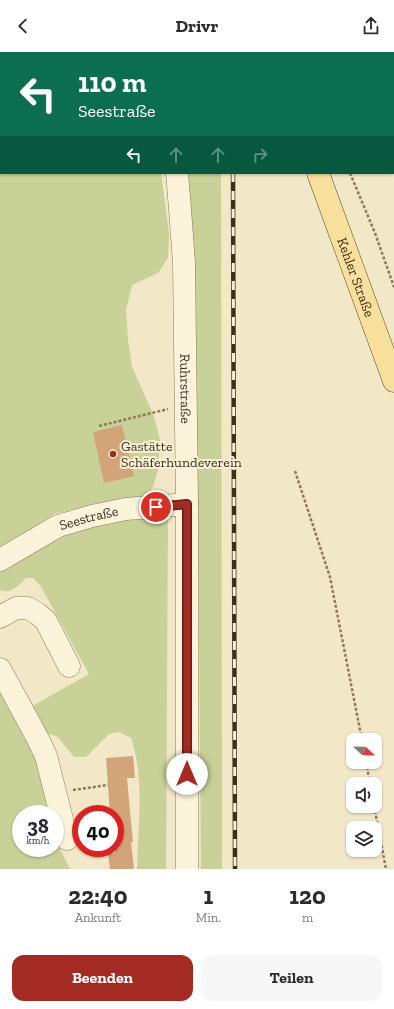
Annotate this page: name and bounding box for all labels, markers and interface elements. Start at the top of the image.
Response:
icon: back [12,15,34,37]
text: Drivr [175,15,219,37]
icon: share [360,15,382,37]
text: 110 m [78,66,147,99]
icon: left [12,68,64,120]
text: Seestraße [78,100,156,122]
icon: left [123,144,145,166]
icon: ahead [165,144,187,166]
icon: ahead [207,144,229,166]
icon: right [249,144,271,166]
street label: Kehler Straße [333,235,378,320]
street label: Ruhrstraße [176,354,194,424]
place label: Gastätte Schäferhundeverein [121,438,242,471]
marker: Gastätte Schäferhundeverein [108,449,118,459]
pin [139,490,173,524]
icon: arrive [145,496,167,518]
street label: Seestraße [57,503,120,534]
north arrow [346,733,382,769]
map controls [346,733,382,857]
position arrow [166,753,208,795]
button: sound [346,777,382,813]
speed limit sign: 40 [72,805,124,857]
text: 38 [27,814,49,838]
button: layers [346,821,382,857]
text: km/h [27,835,49,847]
text: 22:40 [68,881,127,910]
text: 1 [204,881,213,910]
text: 120 [289,881,326,910]
text: Ankunft [75,910,121,925]
text: Min. [196,910,221,925]
text: m [302,910,313,925]
button: Beenden [12,955,193,1001]
button: Teilen [201,955,382,1001]

